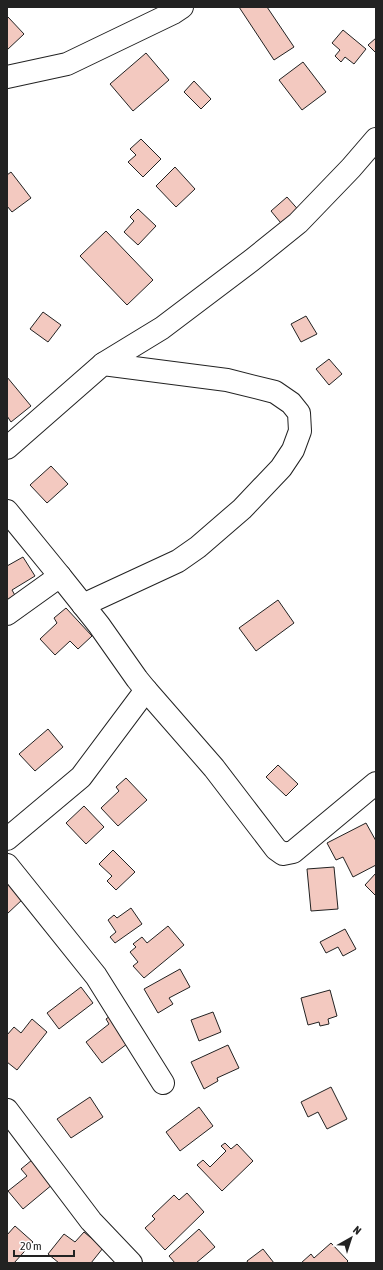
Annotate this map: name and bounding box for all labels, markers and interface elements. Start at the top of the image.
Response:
north arrow [331,1218,371,1258]
text: N [351,1224,364,1237]
scale bar [14,1232,74,1258]
text: 20 m [20,1239,42,1253]

